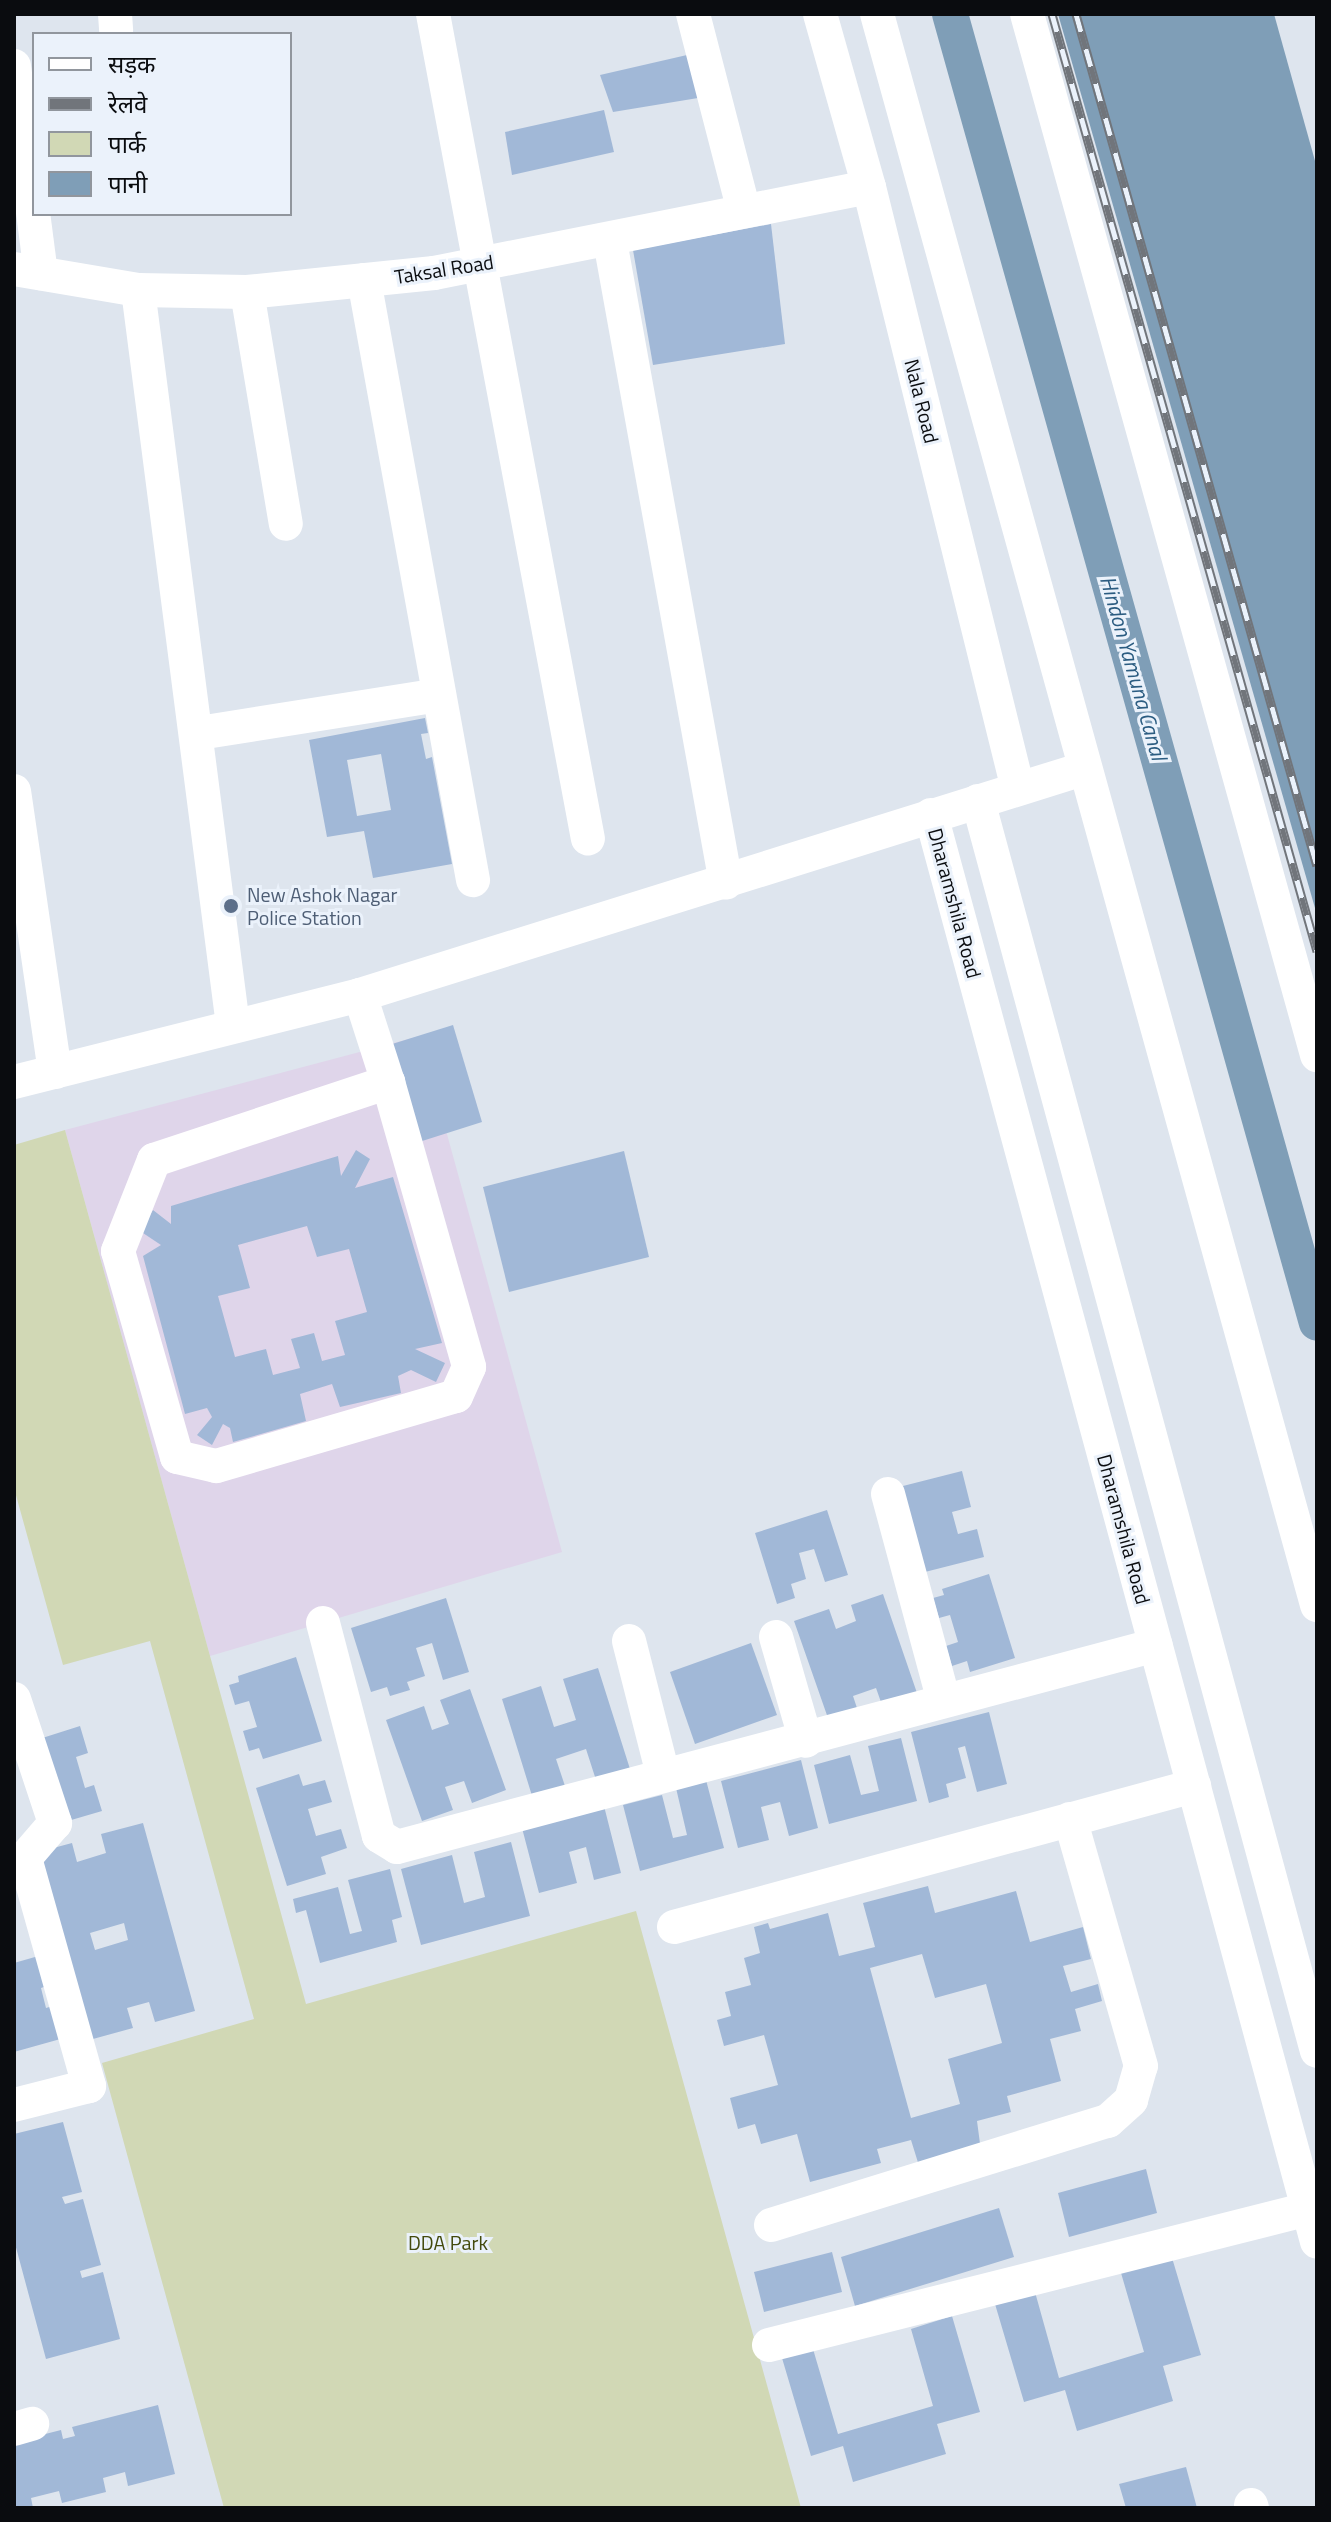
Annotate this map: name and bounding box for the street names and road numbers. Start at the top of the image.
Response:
street label: Taksal Road [393,249,495,289]
street label: Nala Road [900,356,944,446]
street label: Dharamshila Road [923,825,987,981]
street label: Dharamshila Road [1092,1451,1156,1607]

